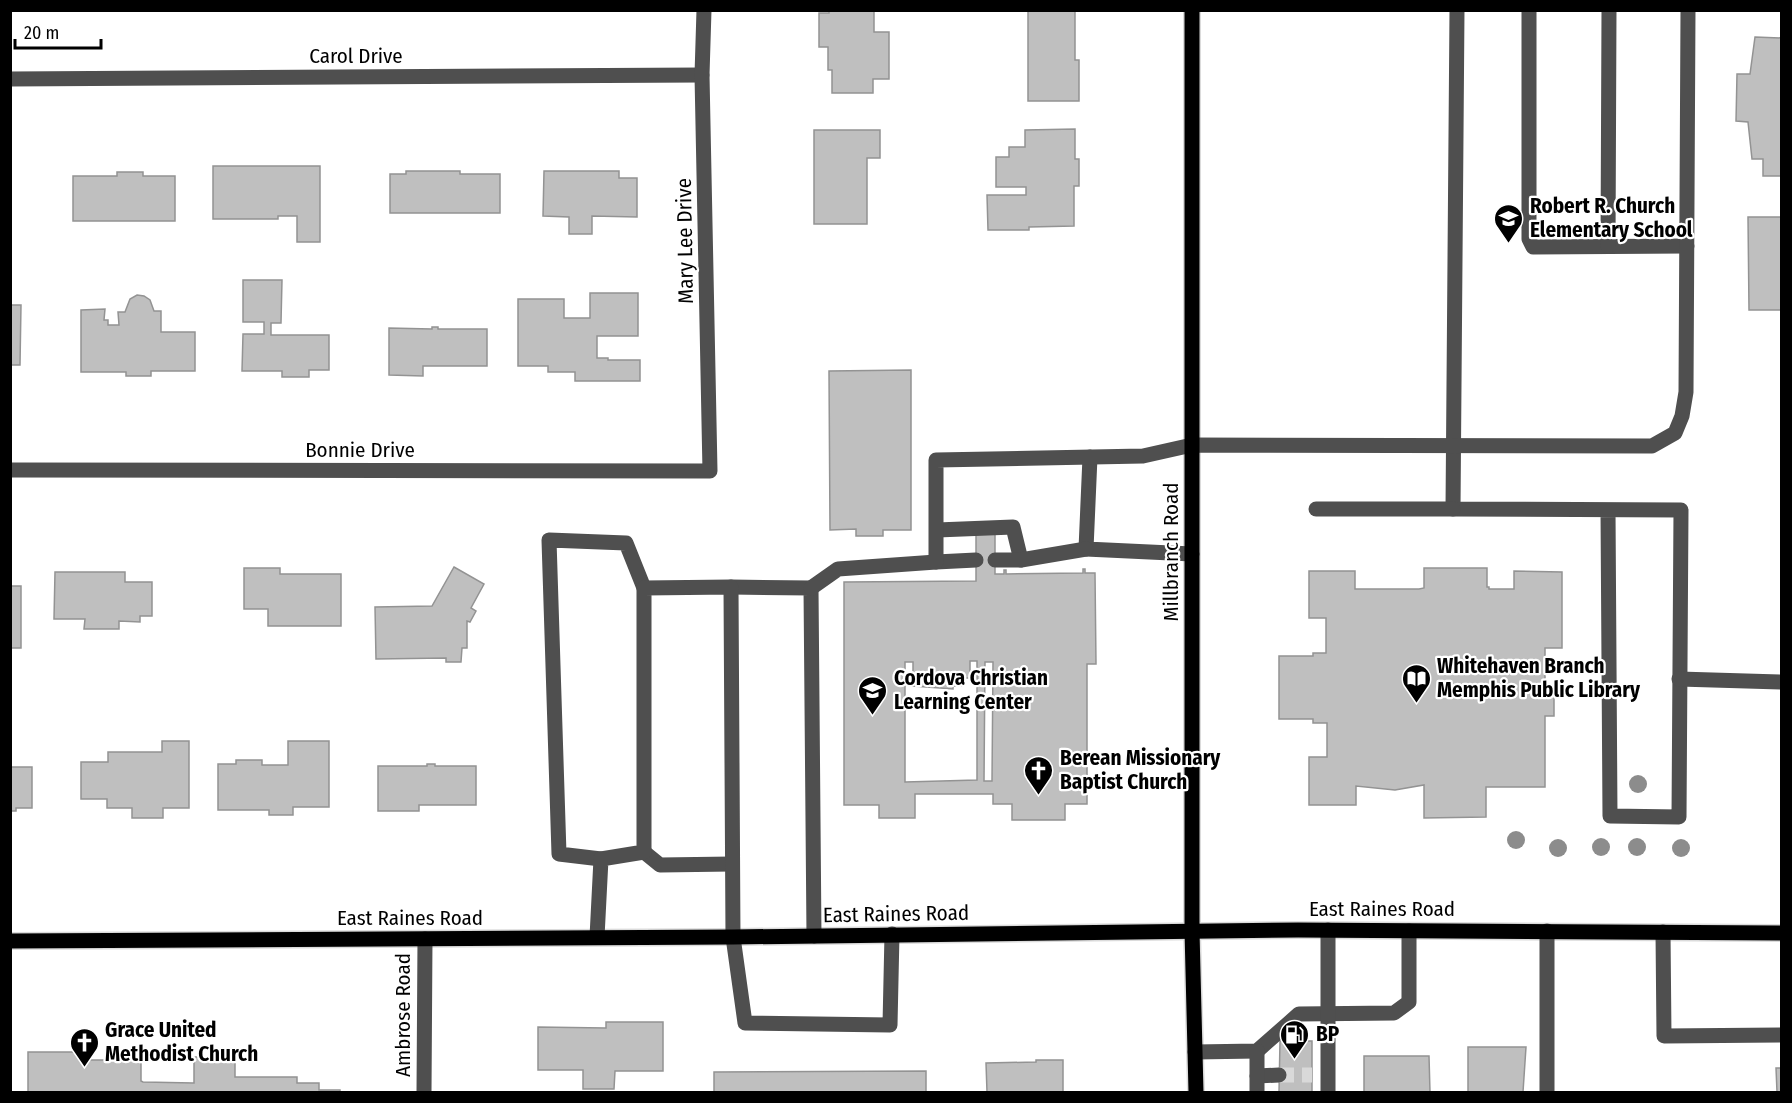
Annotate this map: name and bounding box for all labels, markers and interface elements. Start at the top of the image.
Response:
scale bar [15,12,100,50]
text: 20 m [24,22,59,44]
street label: Carol Drive [309,43,403,69]
street label: Mary Lee Drive [671,178,699,304]
place label: Robert R. Church Elementary School [1530,193,1693,243]
school or university icon: Robert R. Church Elementary School [1493,202,1525,244]
street label: Bonnie Drive [305,437,415,463]
street label: Millbranch Road [1158,482,1184,622]
place label: Whitehaven Branch Memphis Public Library [1437,653,1641,703]
library icon: Whitehaven Branch Memphis Public Library [1400,662,1432,704]
place label: Cordova Christian Learning Center [894,665,1048,715]
school or university icon: Cordova Christian Learning Center [857,674,889,716]
place label: Berean Missionary Baptist Church [1060,745,1221,795]
church icon: Berean Missionary Baptist Church [1023,754,1055,796]
street label: East Raines Road [1309,896,1455,922]
street label: East Raines Road [823,900,969,928]
street label: East Raines Road [337,905,483,931]
street label: Ambrose Road [390,953,416,1077]
place label: Grace United Methodist Church [105,1017,258,1067]
fuel station icon: BP [1279,1018,1311,1060]
place label: BP [1316,1021,1340,1047]
church icon: Grace United Methodist Church [68,1026,100,1068]

